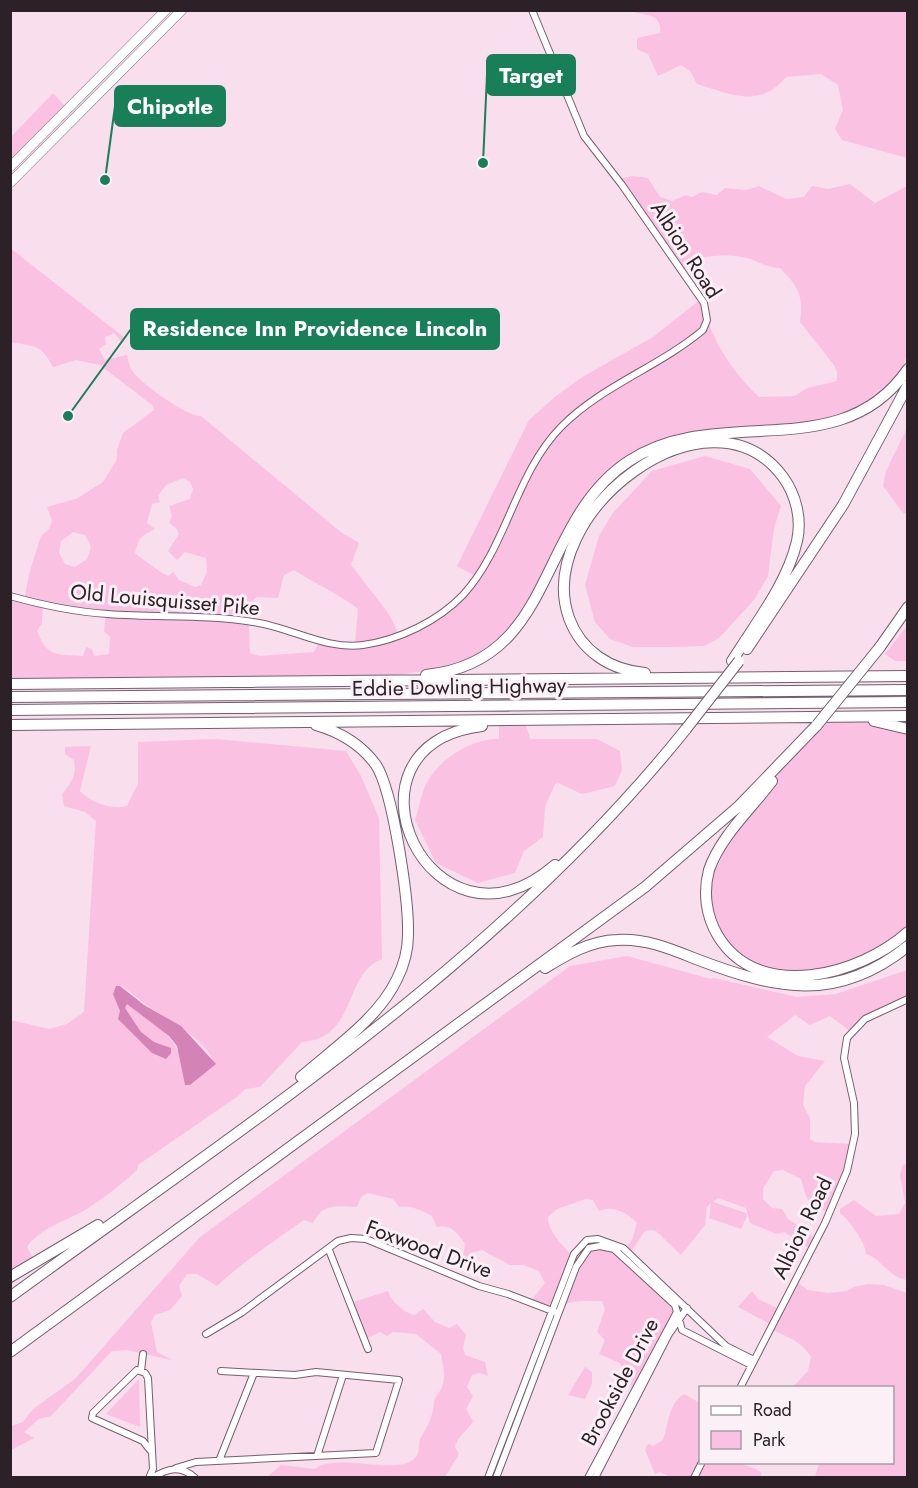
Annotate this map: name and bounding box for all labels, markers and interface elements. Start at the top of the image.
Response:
callout: Target [487,55,575,95]
text: Target [499,59,563,91]
callout: Chipotle [115,86,225,126]
text: Chipotle [127,90,213,122]
street label: Albion Road [643,196,729,304]
callout: Residence Inn Providence Lincoln [131,309,499,349]
text: Residence Inn Providence Lincoln [143,312,487,344]
street label: Old Louisquisset Pike [69,577,261,623]
street label: Eddie Dowling Highway [352,670,567,704]
street label: Albion Road [764,1172,840,1284]
street label: Foxwood Drive [362,1212,496,1286]
street label: Brookside Drive [574,1313,666,1451]
legend [699,1386,894,1464]
text: Road [753,1397,792,1423]
text: Park [753,1427,785,1453]

